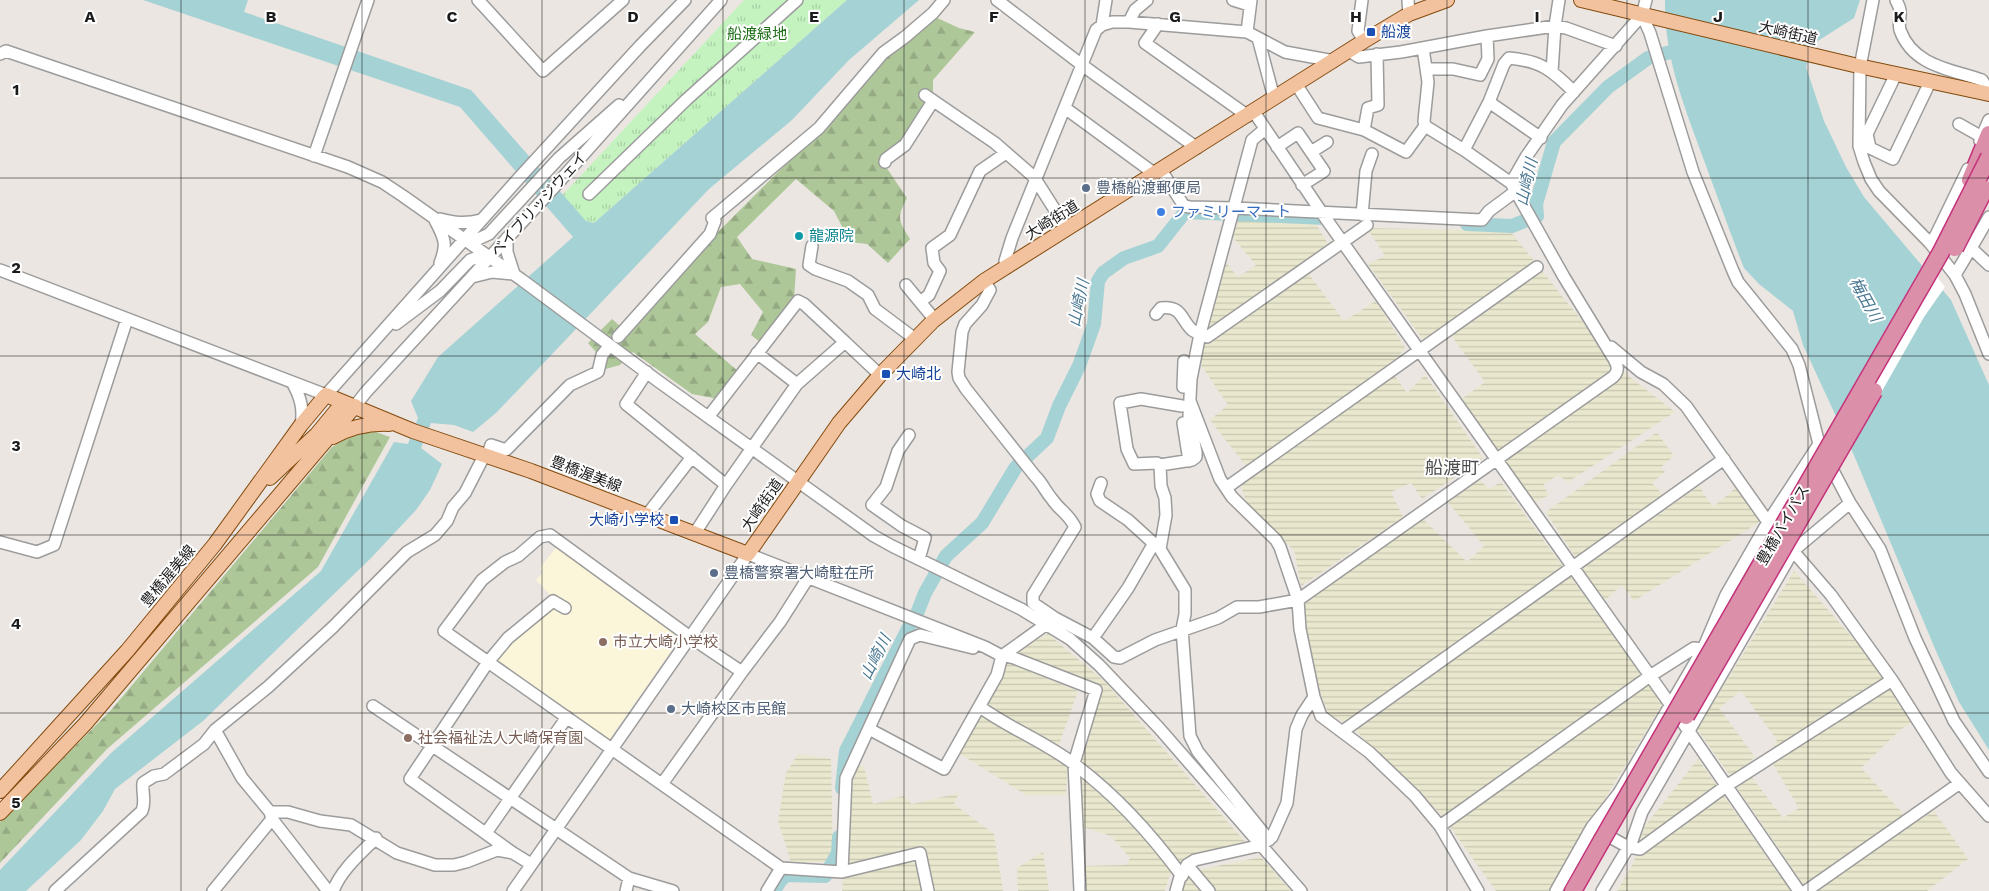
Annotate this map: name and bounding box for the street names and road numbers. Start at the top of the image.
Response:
street label: 大崎街道 [1757,17,1819,49]
street label: ベイブリッジウェイ [487,148,591,260]
street label: 大崎街道 [1022,196,1082,244]
street label: 豊橋渥美線 [548,452,624,496]
street label: 大崎街道 [737,475,787,535]
street label: 豊橋バイパス [1753,482,1813,568]
street label: 豊橋渥美線 [137,541,199,611]

